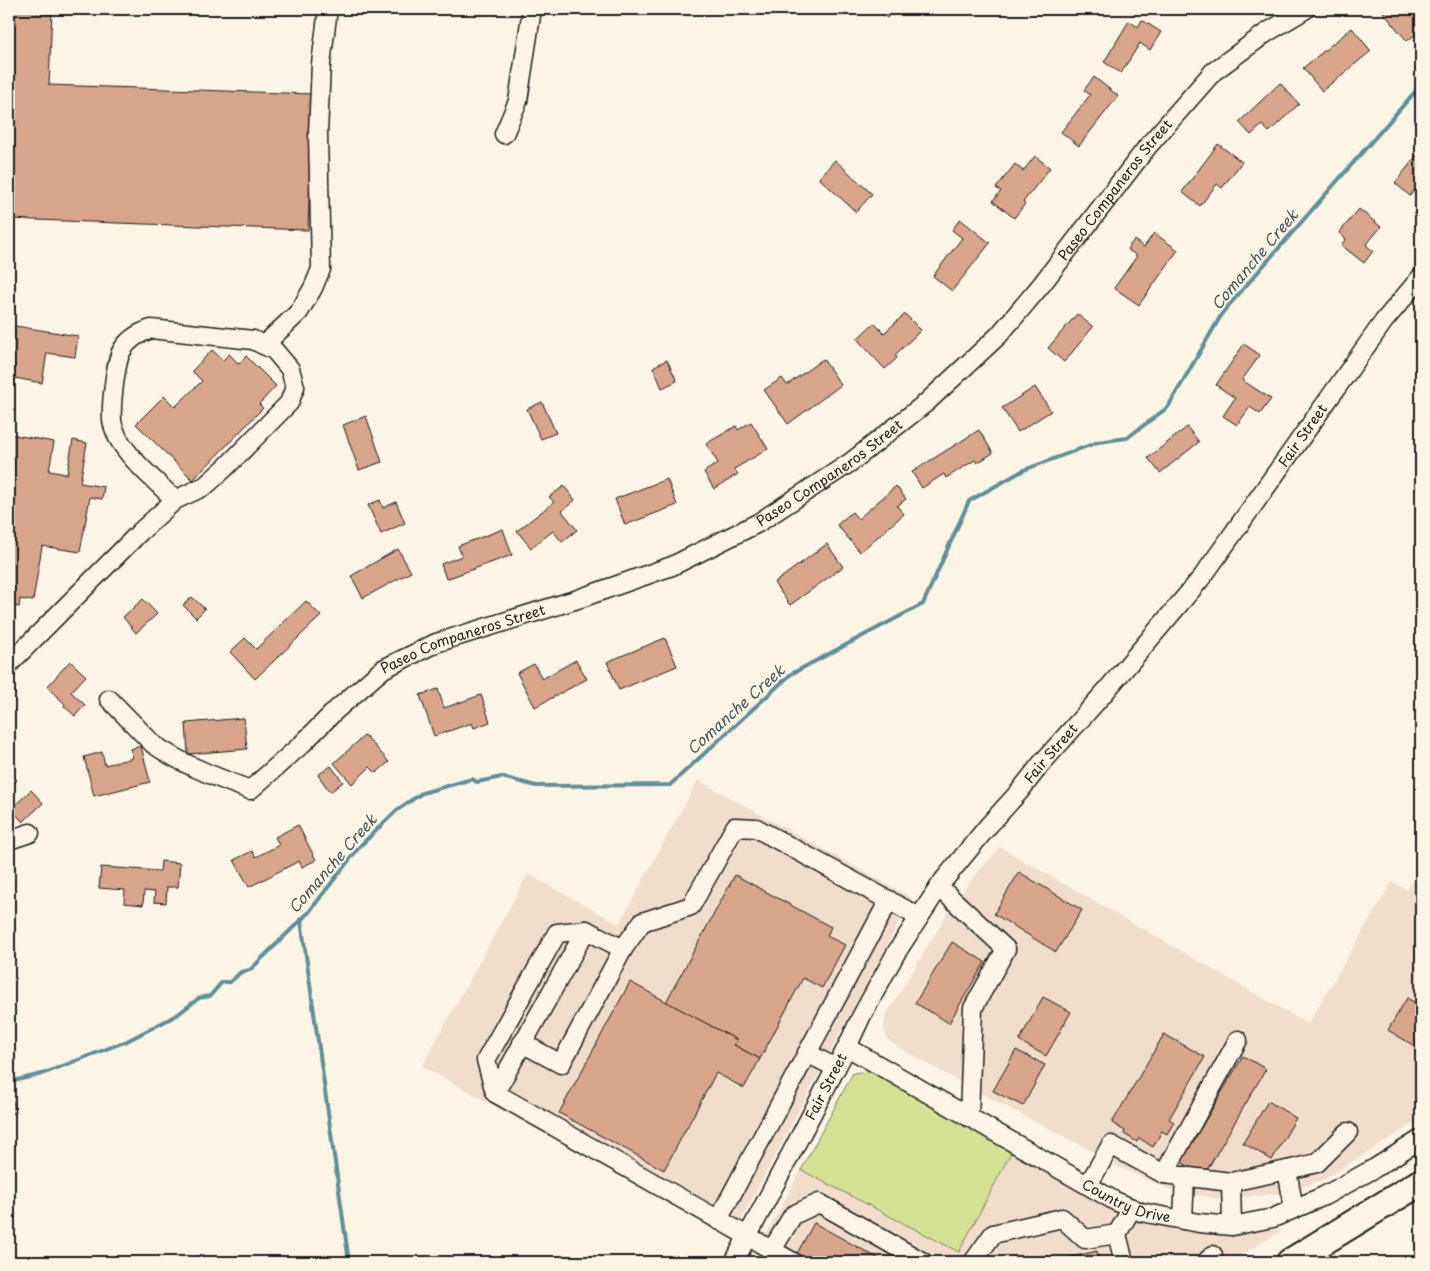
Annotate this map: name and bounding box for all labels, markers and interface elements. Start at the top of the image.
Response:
street label: Paseo Companeros Street [1053,114,1177,265]
water label: Comanche Creek [1205,203,1303,314]
street label: Fair Street [1273,399,1332,471]
street label: Paseo Companeros Street [752,414,907,532]
street label: Paseo Companeros Street [377,599,548,679]
water label: Comanche Creek [681,658,790,759]
street label: Fair Street [1019,718,1082,788]
water label: Comanche Creek [282,808,382,918]
street label: Fair Street [799,1049,852,1124]
street label: Country Drive [1078,1173,1173,1227]

